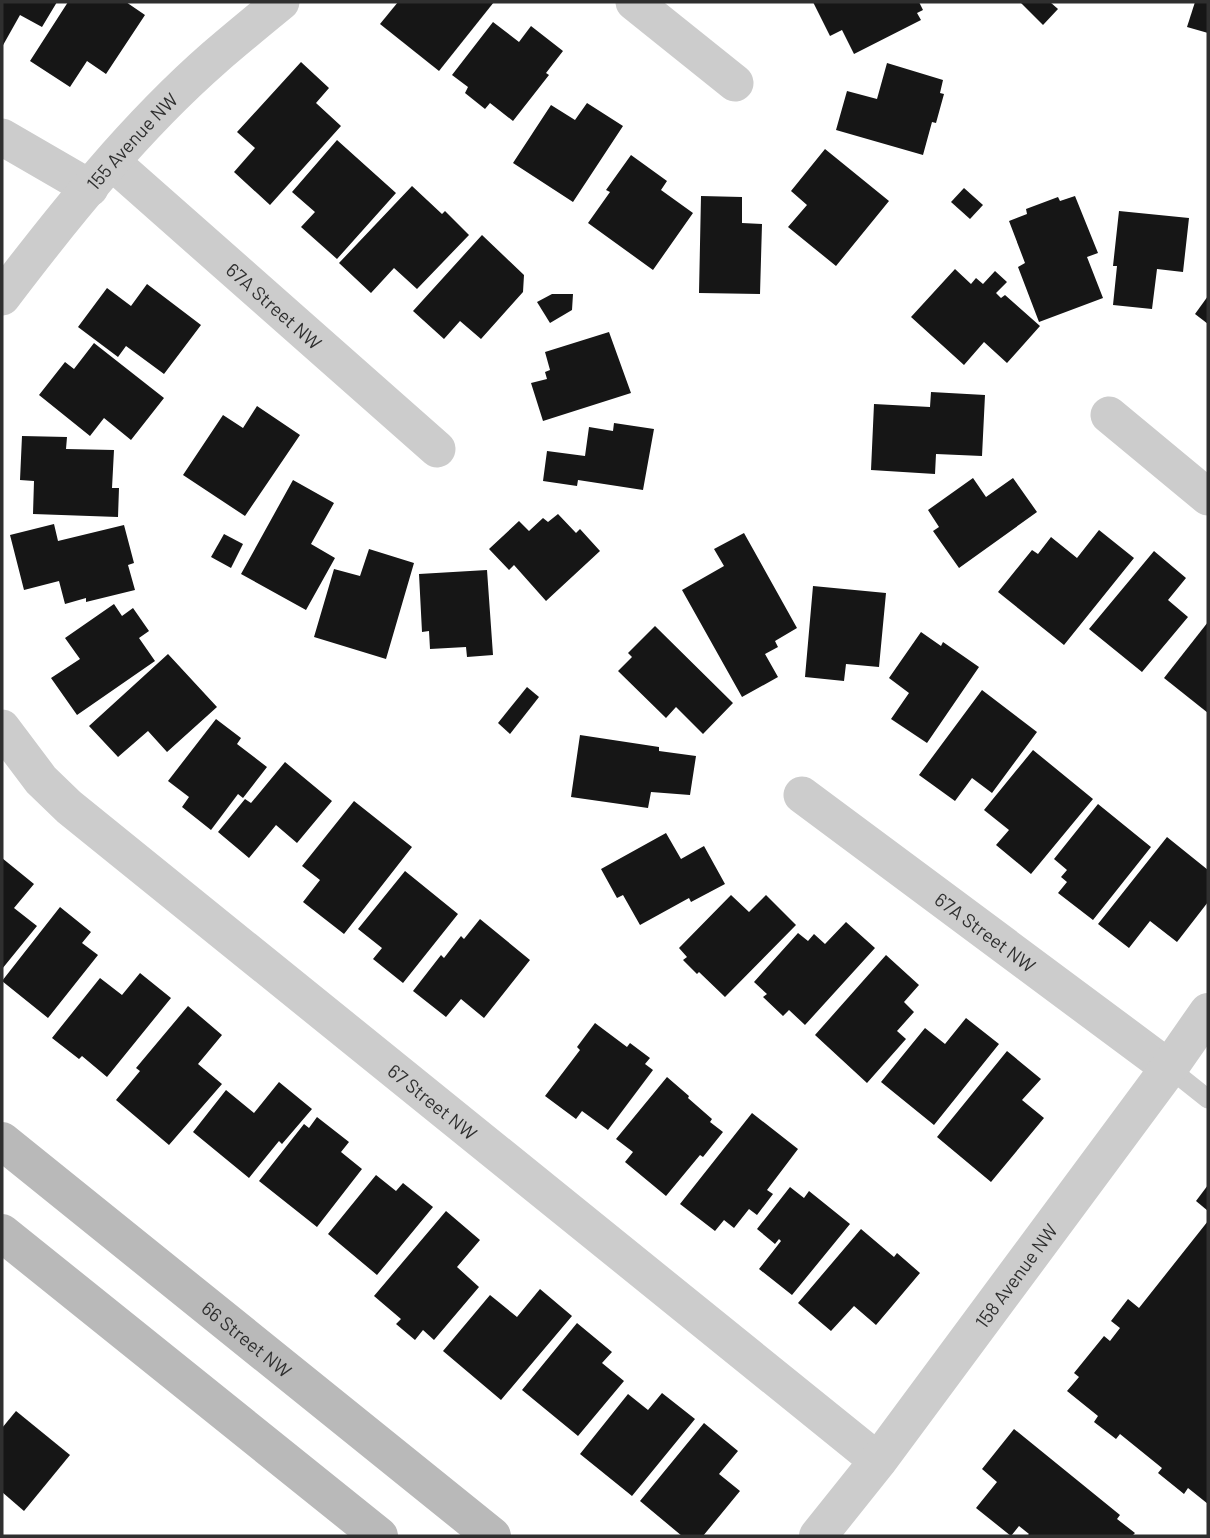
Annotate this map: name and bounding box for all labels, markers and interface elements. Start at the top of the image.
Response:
street label: 155 Avenue NW [81,87,182,194]
street label: 67A Street NW [222,257,327,354]
street label: 67A Street NW [931,887,1041,977]
street label: 67 Street NW [384,1058,482,1144]
street label: 158 Avenue NW [969,1218,1062,1332]
street label: 66 Street NW [198,1296,297,1382]

